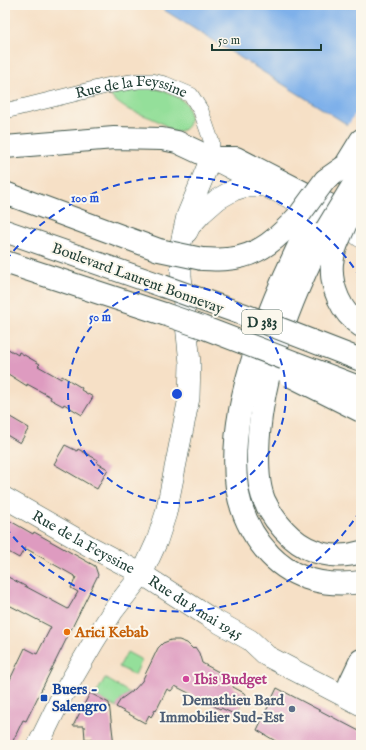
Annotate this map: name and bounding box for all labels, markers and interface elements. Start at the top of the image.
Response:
scale bar [212,26,321,52]
text: 50 m [218,33,240,48]
street label: Rue de la Feyssine [73,72,190,103]
text: 100 m [71,191,100,206]
street label: Boulevard Laurent Bonnevay [49,239,227,319]
text: 50 m [89,310,112,325]
road number: D 383 [242,310,282,334]
centre of rings [170,387,184,401]
street label: Rue de la Feyssine [28,506,138,578]
street label: Rue du 8 mai 1945 [145,572,247,644]
place label: Arici Kebab [74,623,149,642]
marker: Arici Kebab [62,627,72,637]
place label: Ibis Budget [194,670,268,689]
marker: Ibis Budget [181,674,191,684]
place label: Buers - Salengro [52,680,107,716]
place label: Demathieu Bard Immobilier Sud-Est [159,691,285,727]
marker: Buers - Salengro [39,693,49,703]
marker: Demathieu Bard Immobilier Sud-Est [287,704,297,714]

